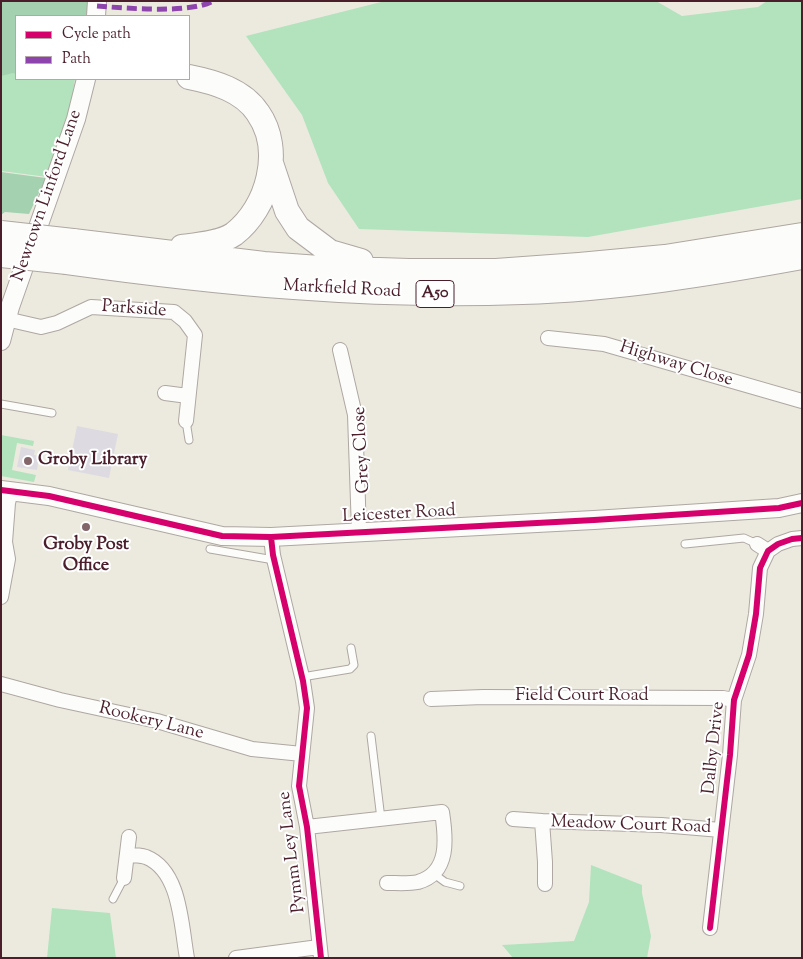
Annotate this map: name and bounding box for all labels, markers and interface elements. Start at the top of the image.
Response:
legend [15,15,190,80]
text: Cycle path [62,24,131,45]
text: Path [62,49,91,70]
street label: Newtown Linford Lane [8,107,88,285]
street label: Markfield Road [282,276,402,304]
road number: A50 [416,280,454,308]
street label: Parkside [101,297,167,323]
street label: Highway Close [617,338,735,392]
street label: Grey Close [350,406,376,494]
place label: Groby Library [38,450,147,472]
marker: Groby Library [22,455,34,467]
street label: Leicester Road [342,501,456,529]
marker: Groby Post Office [80,521,92,533]
place label: Groby Post Office [43,535,129,578]
street label: Field Court Road [515,686,649,708]
street label: Rookery Lane [96,699,206,745]
street label: Dalby Drive [699,701,731,795]
street label: Pymm Ley Lane [275,790,311,914]
street label: Meadow Court Road [550,812,712,840]

